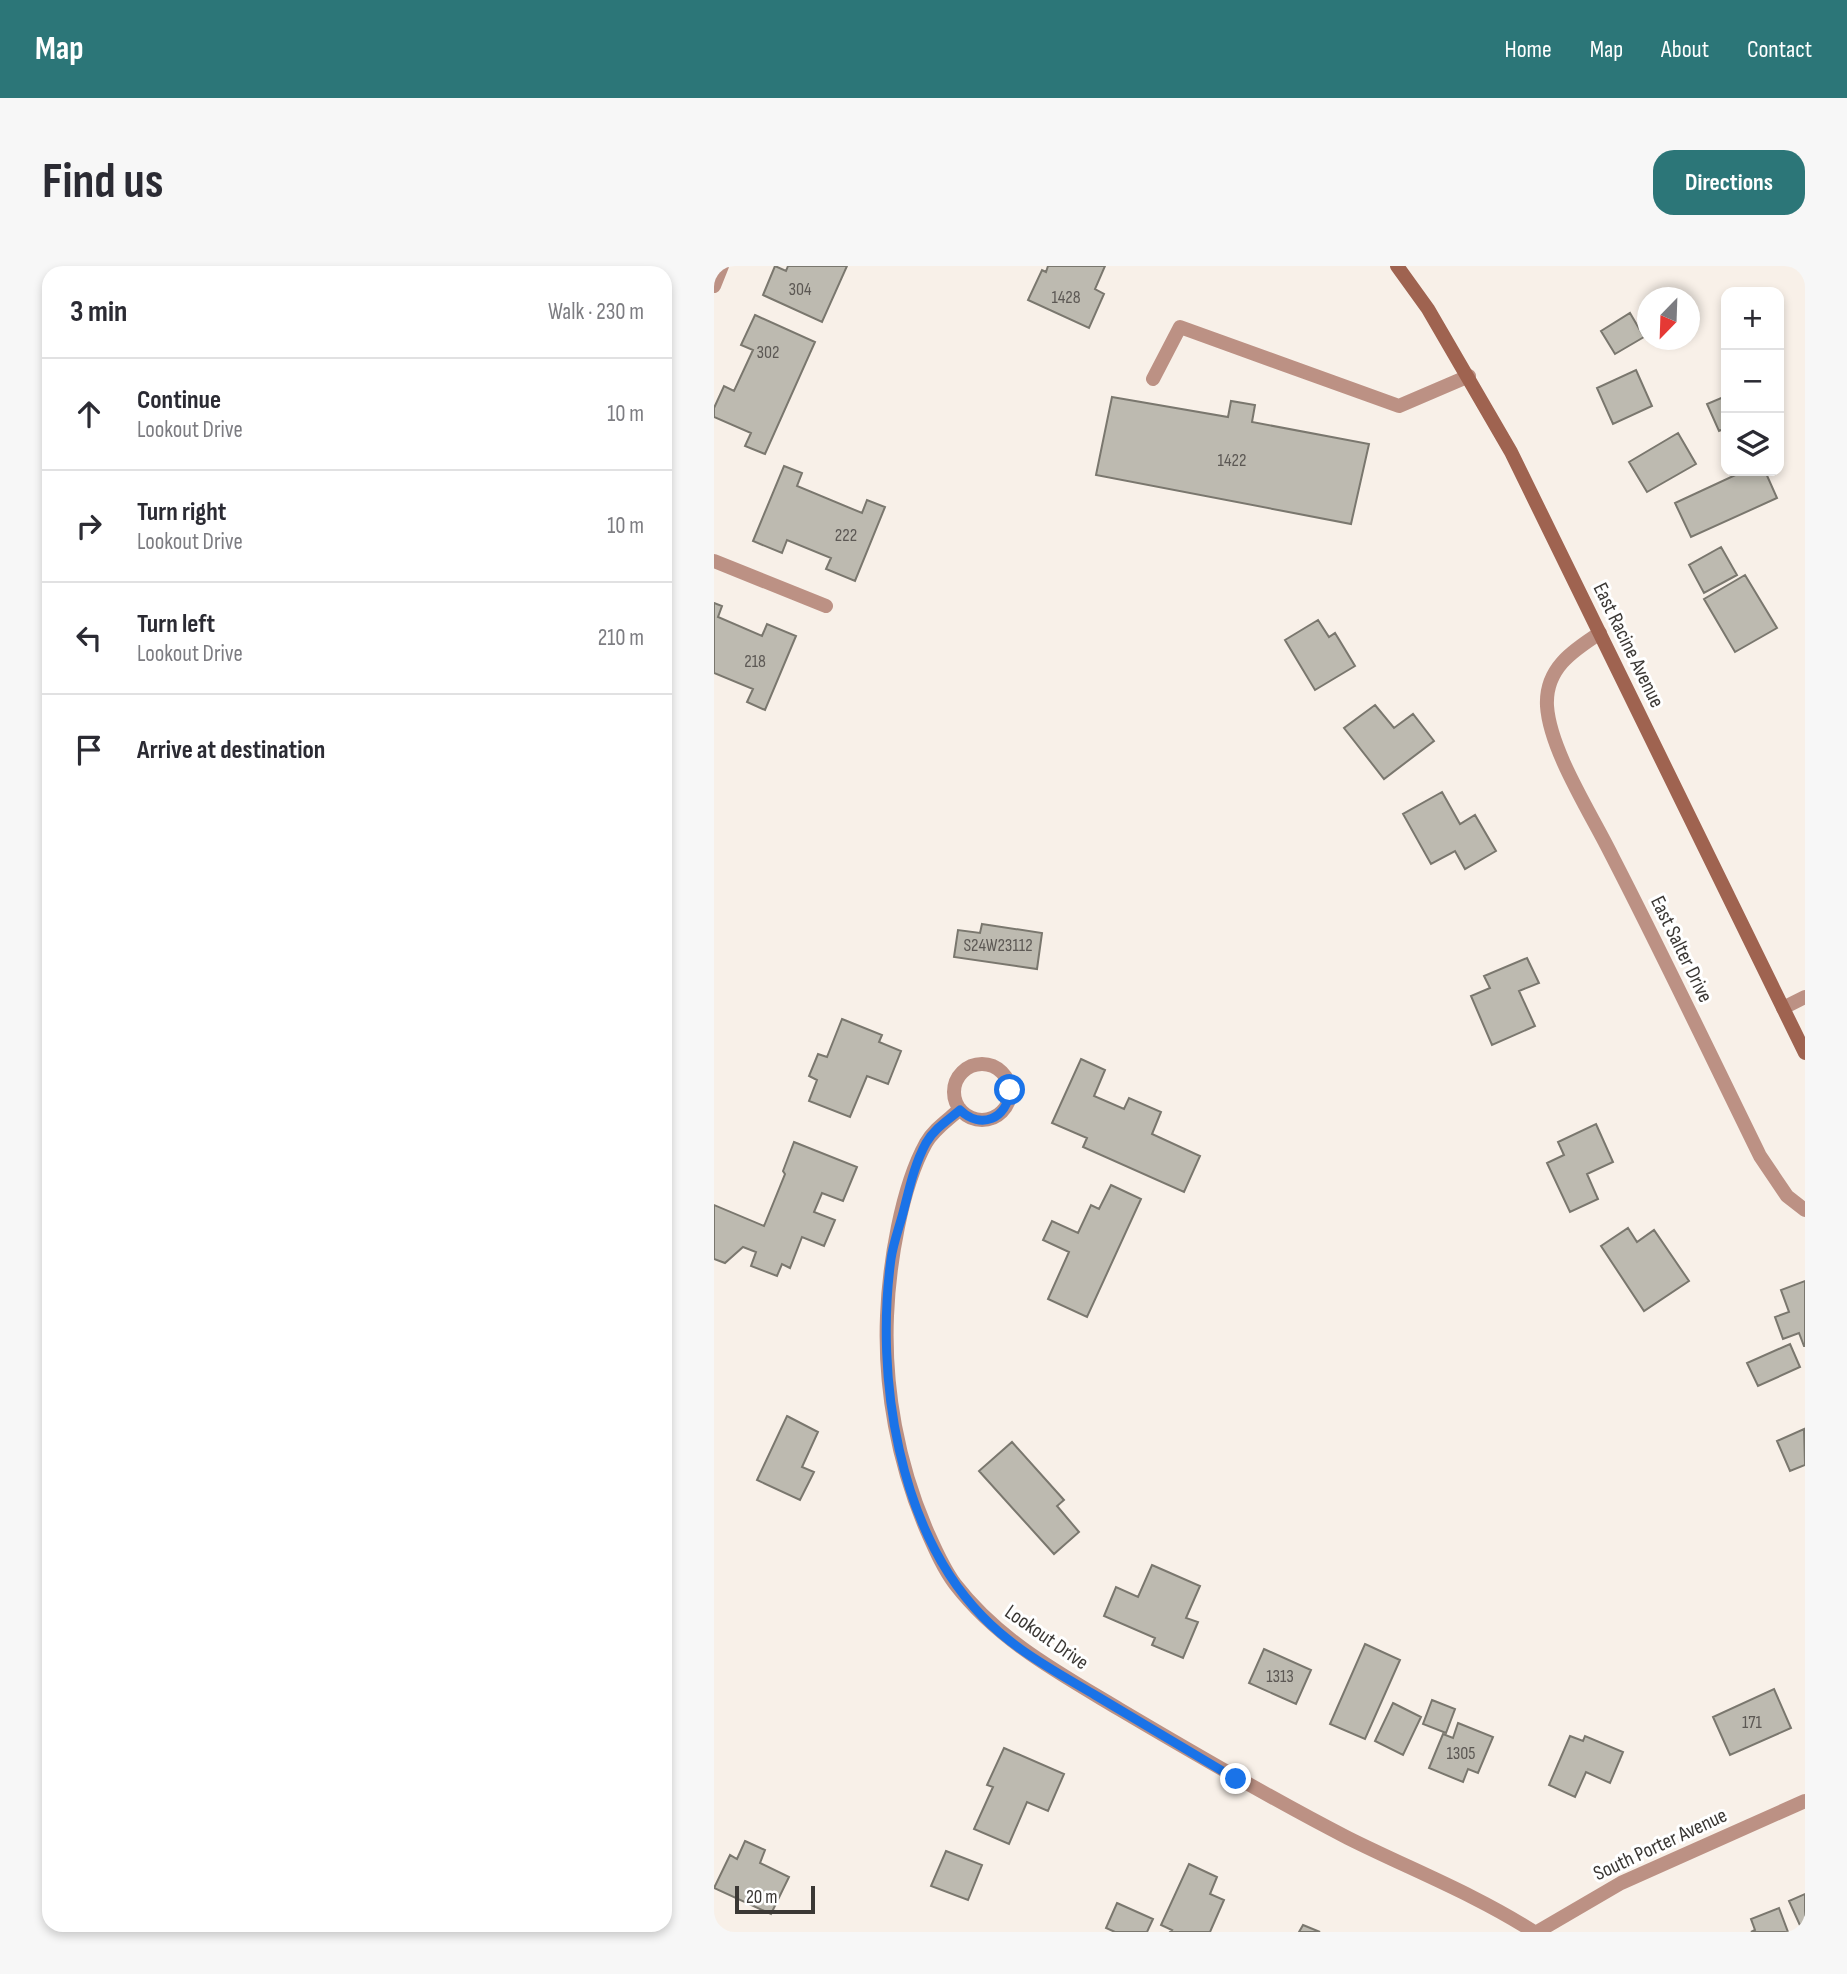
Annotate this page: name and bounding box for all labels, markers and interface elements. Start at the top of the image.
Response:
text: Map [35,29,84,69]
text: Home [1504,35,1552,64]
text: Map [1590,35,1623,64]
text: About [1661,35,1709,64]
text: Contact [1747,35,1812,64]
button: Directions [1653,150,1805,215]
text: Find us [42,153,164,212]
house number: 304 [788,279,812,300]
house number: 1428 [1051,287,1081,308]
north arrow [1637,287,1700,350]
map controls [1721,287,1784,476]
button: + [1721,287,1784,350]
text: 3 min [70,294,127,330]
text: Walk · 230 m [548,298,644,326]
house number: 302 [757,342,780,363]
button: − [1721,350,1784,413]
text: Continue [137,385,221,416]
icon: ahead [70,395,108,433]
text: 10 m [607,400,644,428]
button: layers [1721,413,1784,476]
text: Lookout Drive [137,416,243,444]
house number: 1422 [1218,450,1246,471]
text: Turn right [137,497,226,528]
icon: right [70,507,108,545]
text: 10 m [607,512,644,540]
house number: 222 [835,525,857,546]
text: Lookout Drive [137,528,243,556]
street label: East Racine Avenue [1588,579,1670,712]
text: Turn left [137,609,215,640]
icon: left [70,619,108,657]
text: 210 m [598,624,644,652]
text: Lookout Drive [137,640,243,668]
house number: 218 [744,651,766,672]
icon: arrive [70,731,108,769]
text: Arrive at destination [137,735,325,766]
street label: East Salter Drive [1645,892,1718,1007]
house number: S24W23112 [963,935,1033,956]
route start [994,1074,1025,1105]
street label: Lookout Drive [1000,1599,1093,1675]
house number: 1313 [1266,1666,1294,1687]
house number: 171 [1742,1712,1763,1733]
house number: 1305 [1446,1743,1476,1764]
route end [1220,1763,1251,1794]
street label: South Porter Avenue [1589,1803,1731,1886]
scale bar [735,1883,816,1915]
text: 20 m [746,1886,778,1909]

